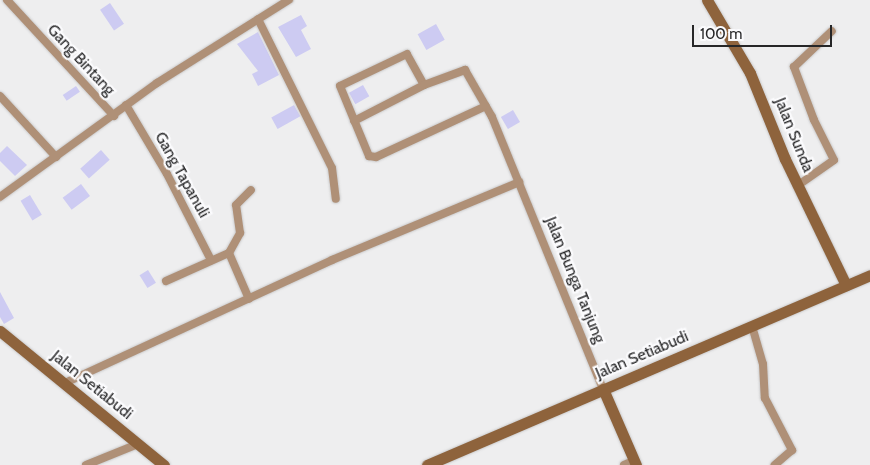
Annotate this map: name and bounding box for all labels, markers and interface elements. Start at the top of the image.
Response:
scale bar [695,15,835,47]
street label: Gang Bintang [43,20,119,100]
text: 100 m [700,25,742,43]
street label: Jalan Sunda [770,95,818,175]
street label: Gang Tapanuli [151,129,213,221]
street label: Jalan Bunga Tanjung [541,214,609,346]
street label: Jalan Setiabudi [593,327,691,383]
street label: Jalan Setiabudi [47,346,137,424]

